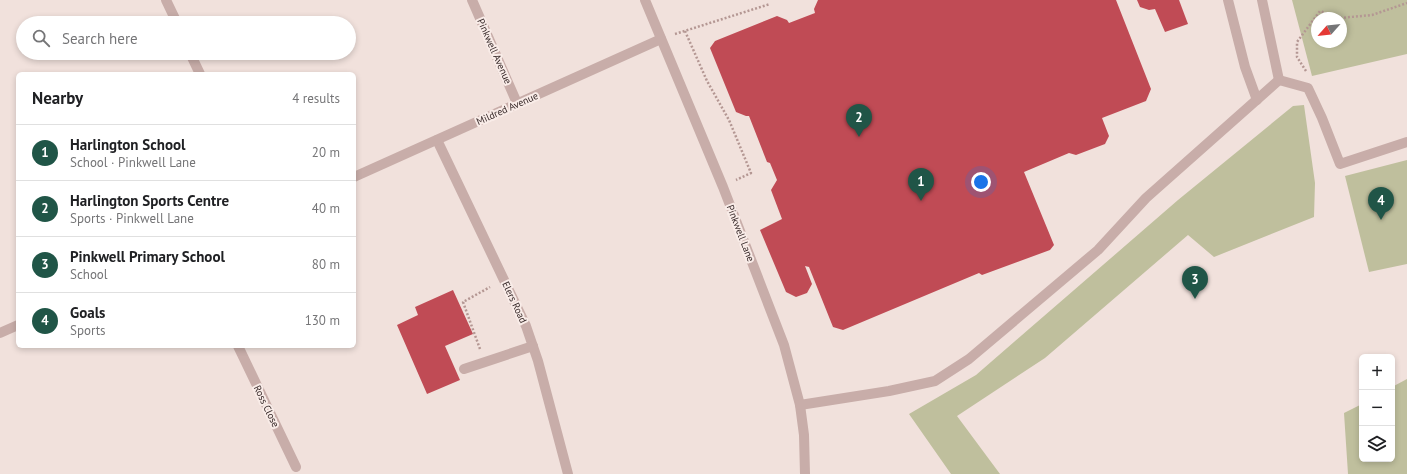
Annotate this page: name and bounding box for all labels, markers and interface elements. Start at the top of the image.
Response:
north arrow [1311,12,1347,48]
search box [16,16,356,60]
street label: Pinkwell Avenue [474,16,515,86]
icon: search [30,27,52,49]
text: Search here [62,29,138,48]
text: Nearby [32,87,83,109]
street label: Mildred Avenue [474,89,540,128]
text: 4 results [292,90,340,107]
pin: 2 [846,104,872,137]
text: Harlington School [70,135,185,154]
text: 1 [41,144,49,161]
text: 20 m [312,144,340,161]
text: School · Pinkwell Lane [70,154,196,171]
pin: 1 [908,168,934,201]
your location [971,172,991,192]
pin: 4 [1368,187,1394,220]
text: Harlington Sports Centre [70,191,229,210]
text: 2 [41,200,49,217]
text: 40 m [312,200,340,217]
street label: Pinkwell Lane [724,203,757,263]
text: Sports · Pinkwell Lane [70,210,194,227]
text: Pinkwell Primary School [70,247,225,266]
text: 3 [41,256,49,273]
text: 80 m [312,256,340,273]
text: School [70,266,108,283]
pin: 3 [1182,266,1208,299]
street label: Elers Road [499,279,530,325]
text: Goals [70,303,105,322]
text: 4 [41,312,49,329]
text: 130 m [305,312,340,329]
text: Sports [70,322,106,339]
map controls [1359,354,1395,462]
button: + [1359,354,1395,390]
street label: Ross Close [251,383,282,429]
button: − [1359,390,1395,426]
button: layers [1359,426,1395,462]

